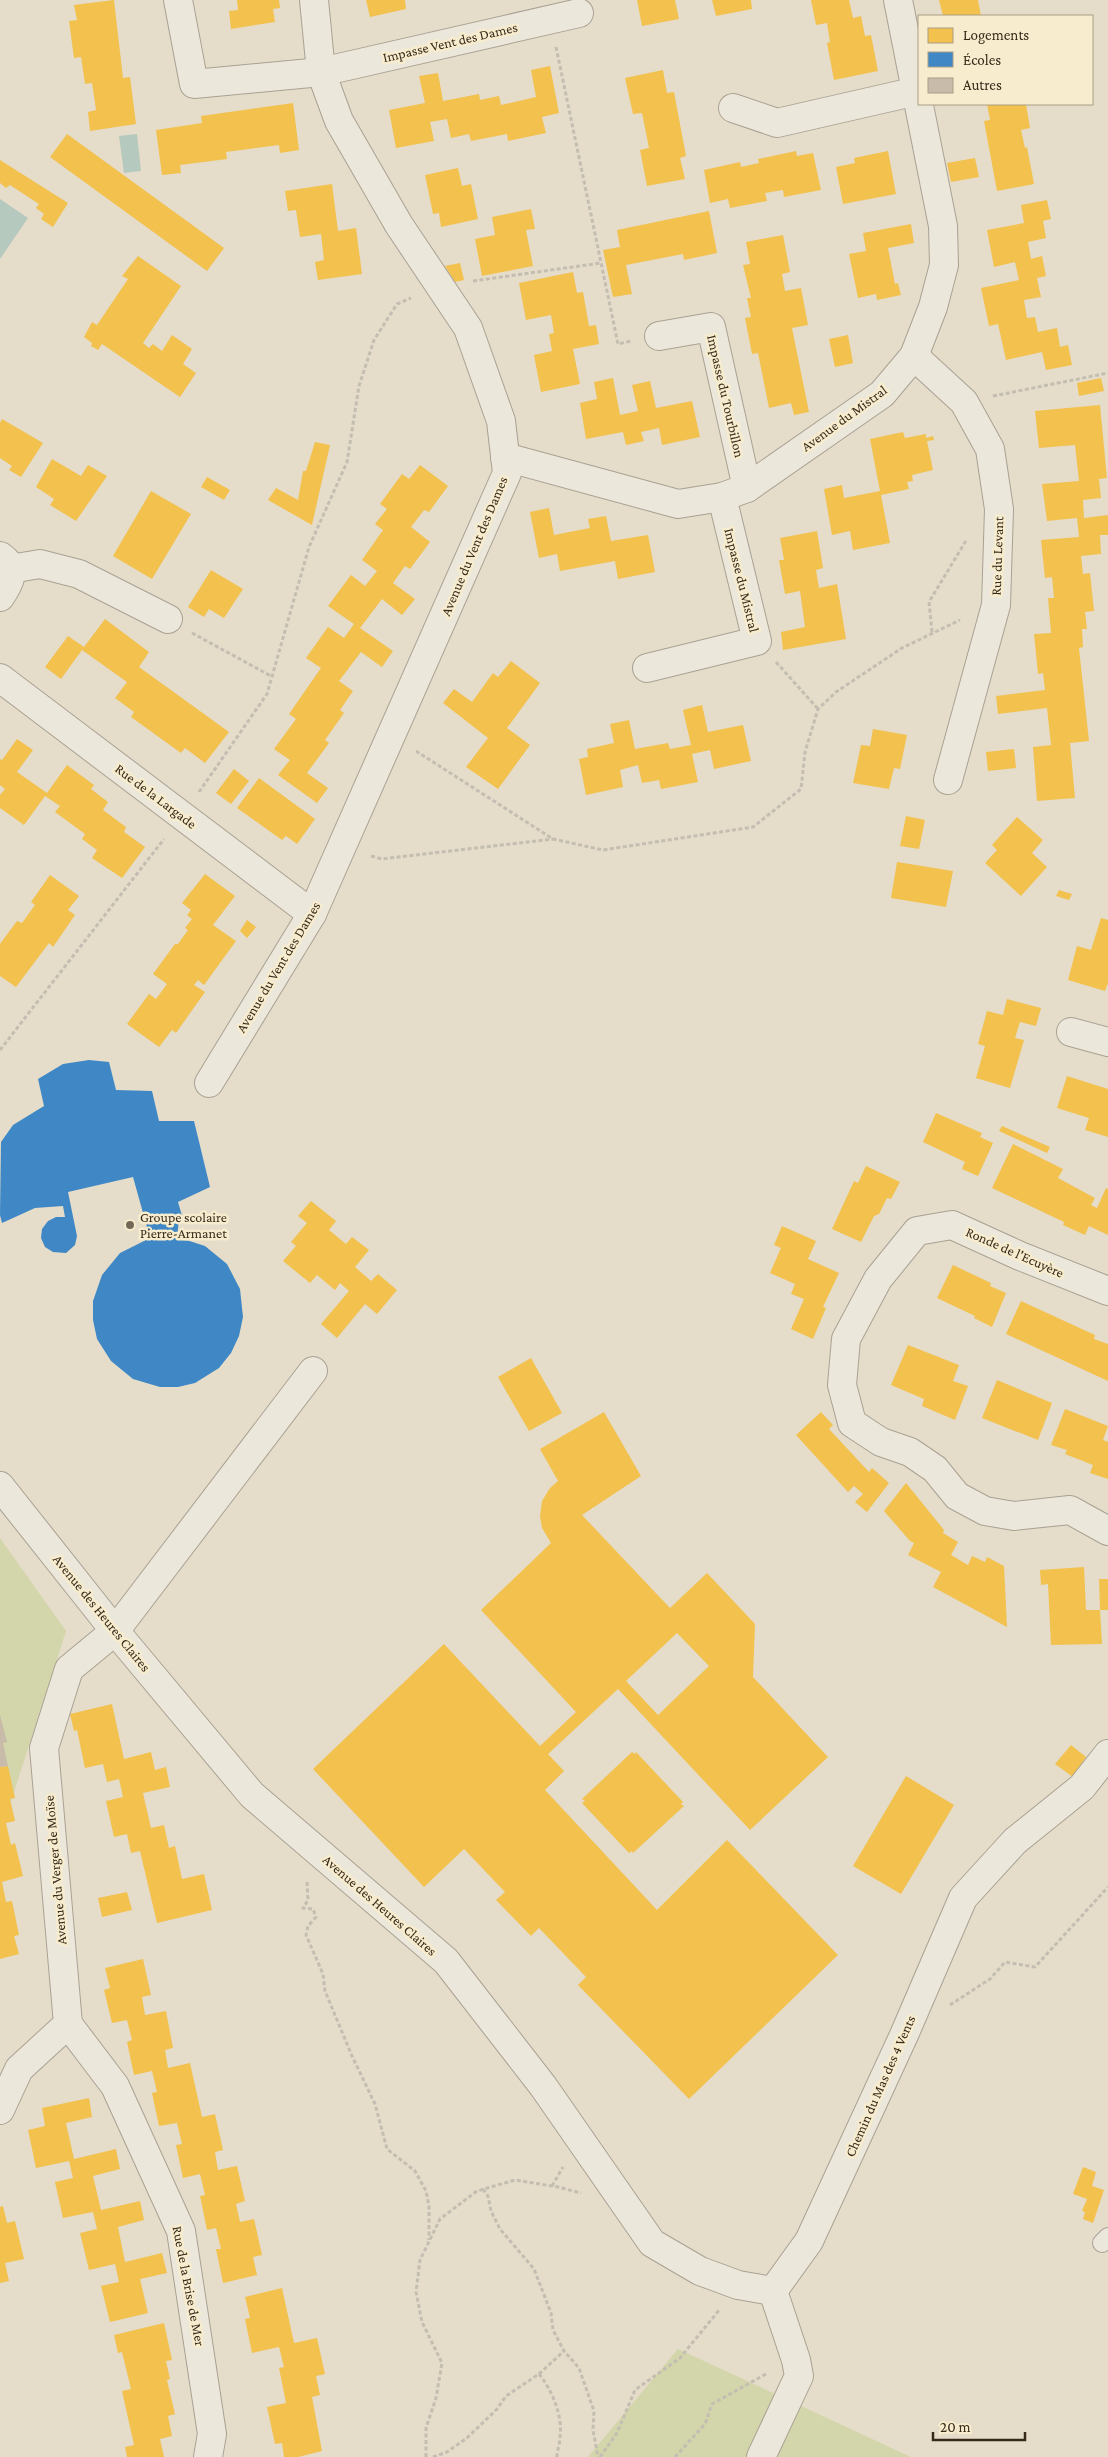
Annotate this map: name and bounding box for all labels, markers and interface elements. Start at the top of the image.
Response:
legend [918,15,1093,105]
street label: Impasse Vent des Dames [381,19,519,65]
text: Logements [963,27,1029,44]
text: Écoles [963,52,1001,68]
text: Autres [963,77,1002,93]
street label: Impasse du Tourbillon [704,333,748,459]
street label: Avenue du Mistral [798,381,890,454]
street label: Avenue du Vent des Dames [437,474,511,618]
street label: Rue du Levant [988,516,1006,596]
street label: Impasse du Mistral [721,526,763,634]
street label: Rue de la Largade [112,760,200,832]
street label: Avenue du Vent des Dames [233,899,323,1035]
place label: Groupe scolaire Pierre-Armanet [140,1209,227,1241]
marker: Groupe scolaire Pierre-Armanet [124,1219,136,1231]
street label: Ronde de l'Ecuyère [964,1223,1066,1281]
street label: Avenue des Heures Claires [50,1551,154,1675]
street label: Avenue du Verger de Moïse [40,1795,70,1945]
street label: Avenue des Heures Claires [320,1851,440,1959]
street label: Chemin du Mas des 4 Vents [842,2013,918,2159]
street label: Rue de la Brise de Mer [169,2225,209,2348]
scale bar [933,2410,1026,2442]
text: 20 m [940,2419,971,2435]

